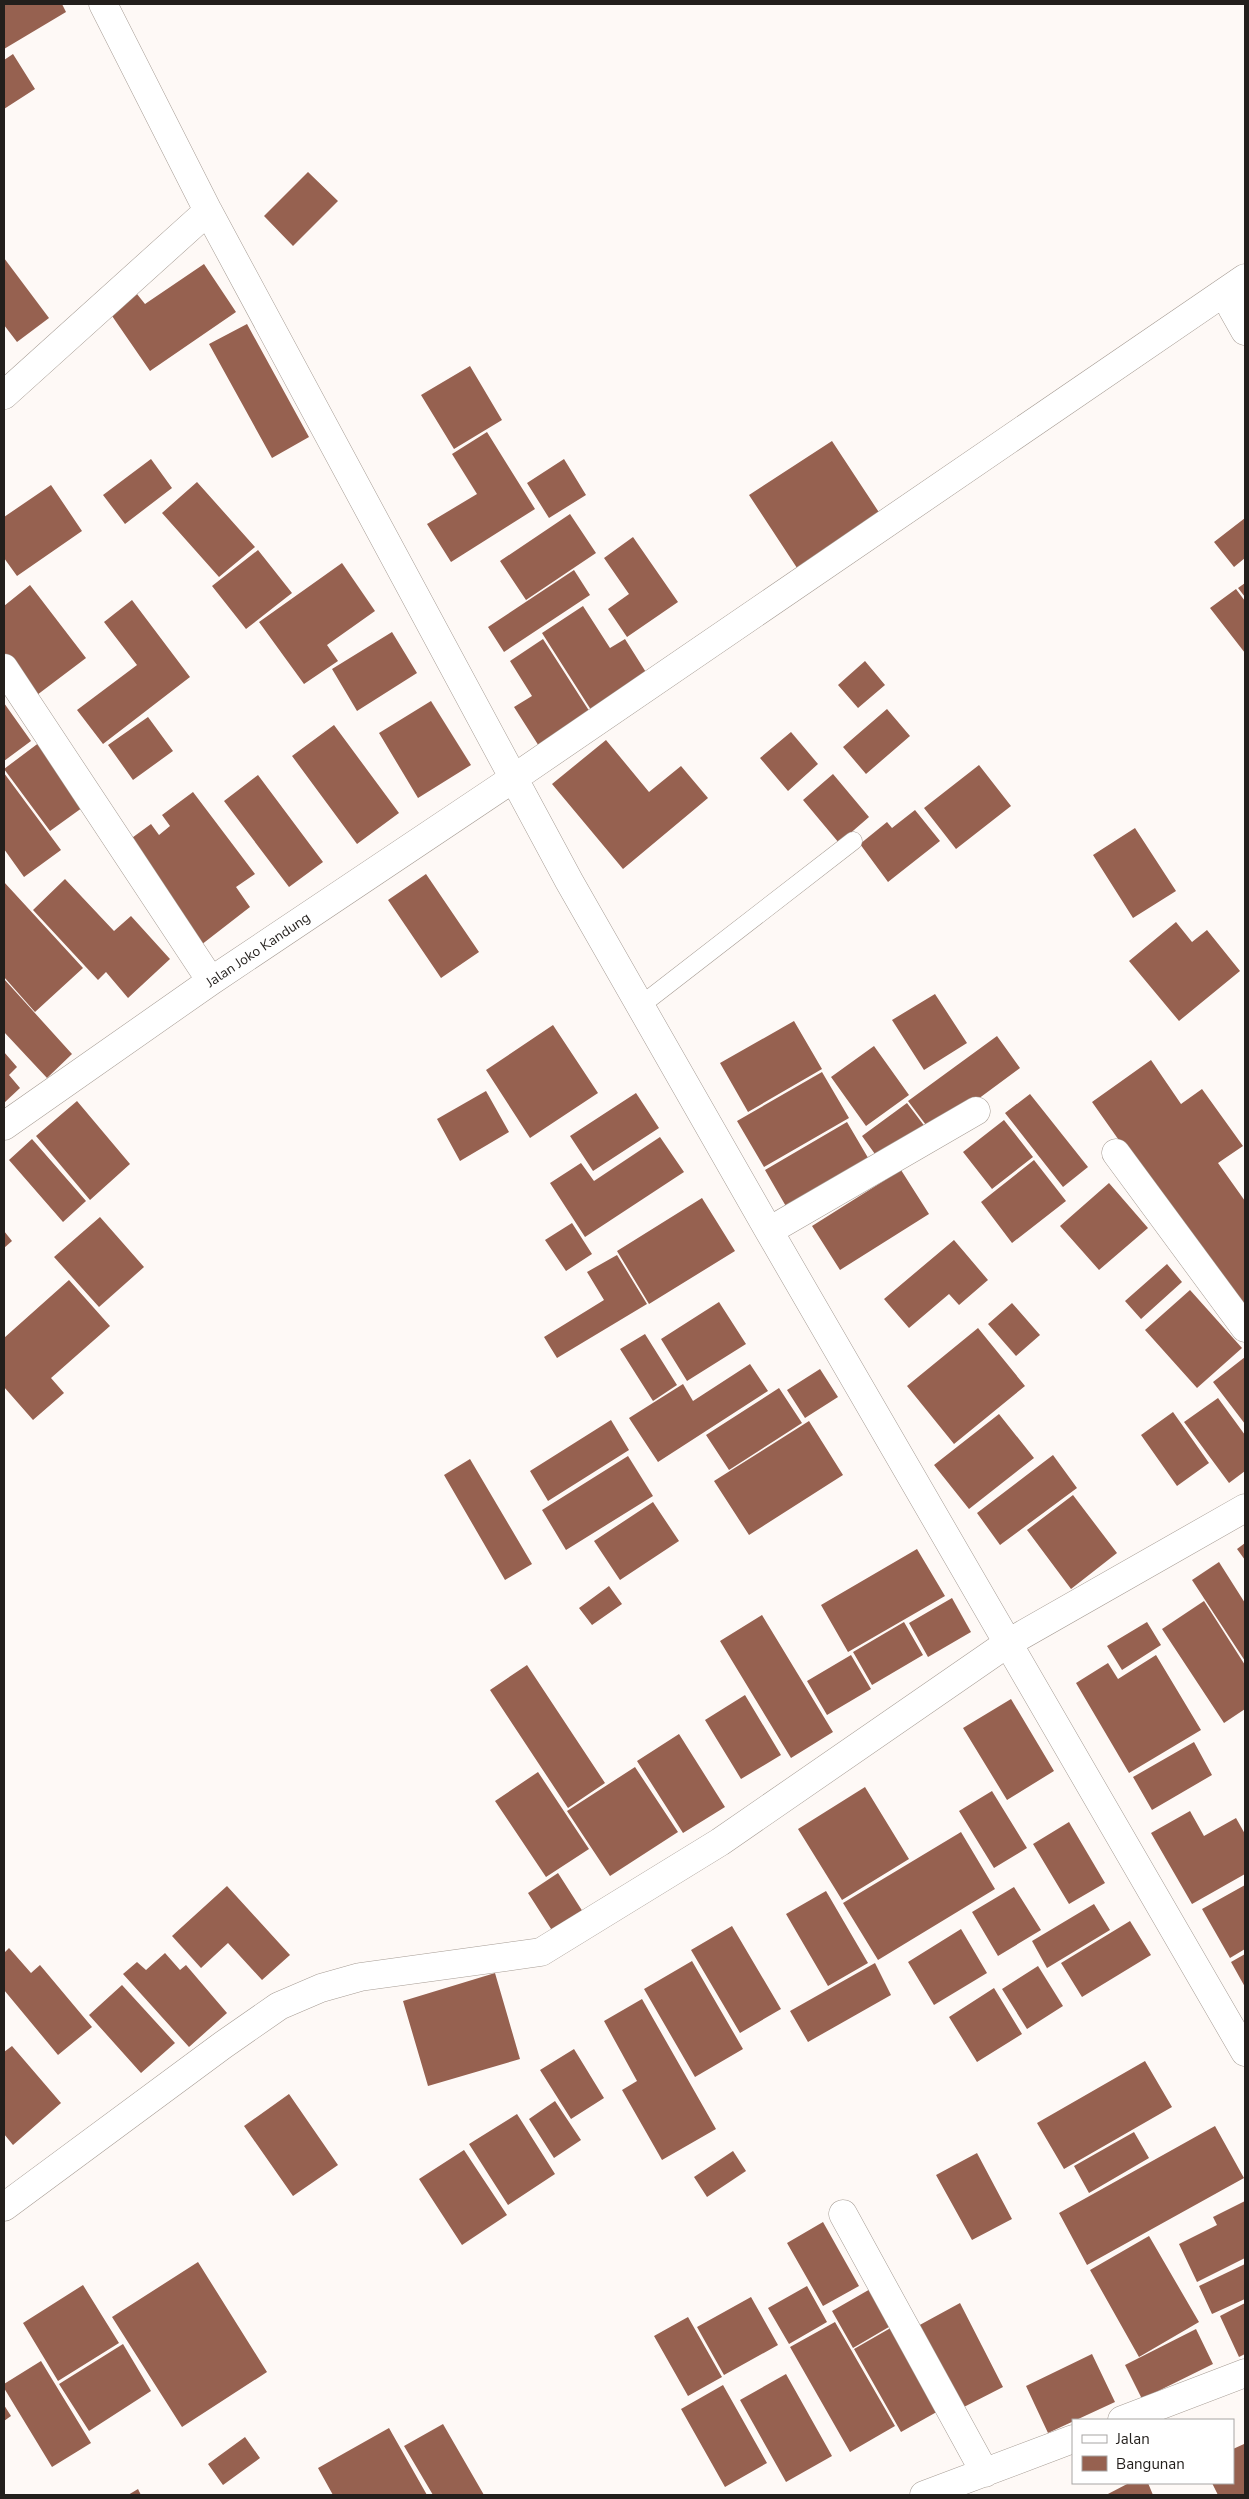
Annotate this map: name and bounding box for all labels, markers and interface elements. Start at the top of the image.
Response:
street label: Jalan Joko Kandung [201,908,314,993]
legend [1072,2419,1234,2484]
text: Jalan [1115,2429,1150,2449]
text: Bangunan [1116,2454,1185,2474]

